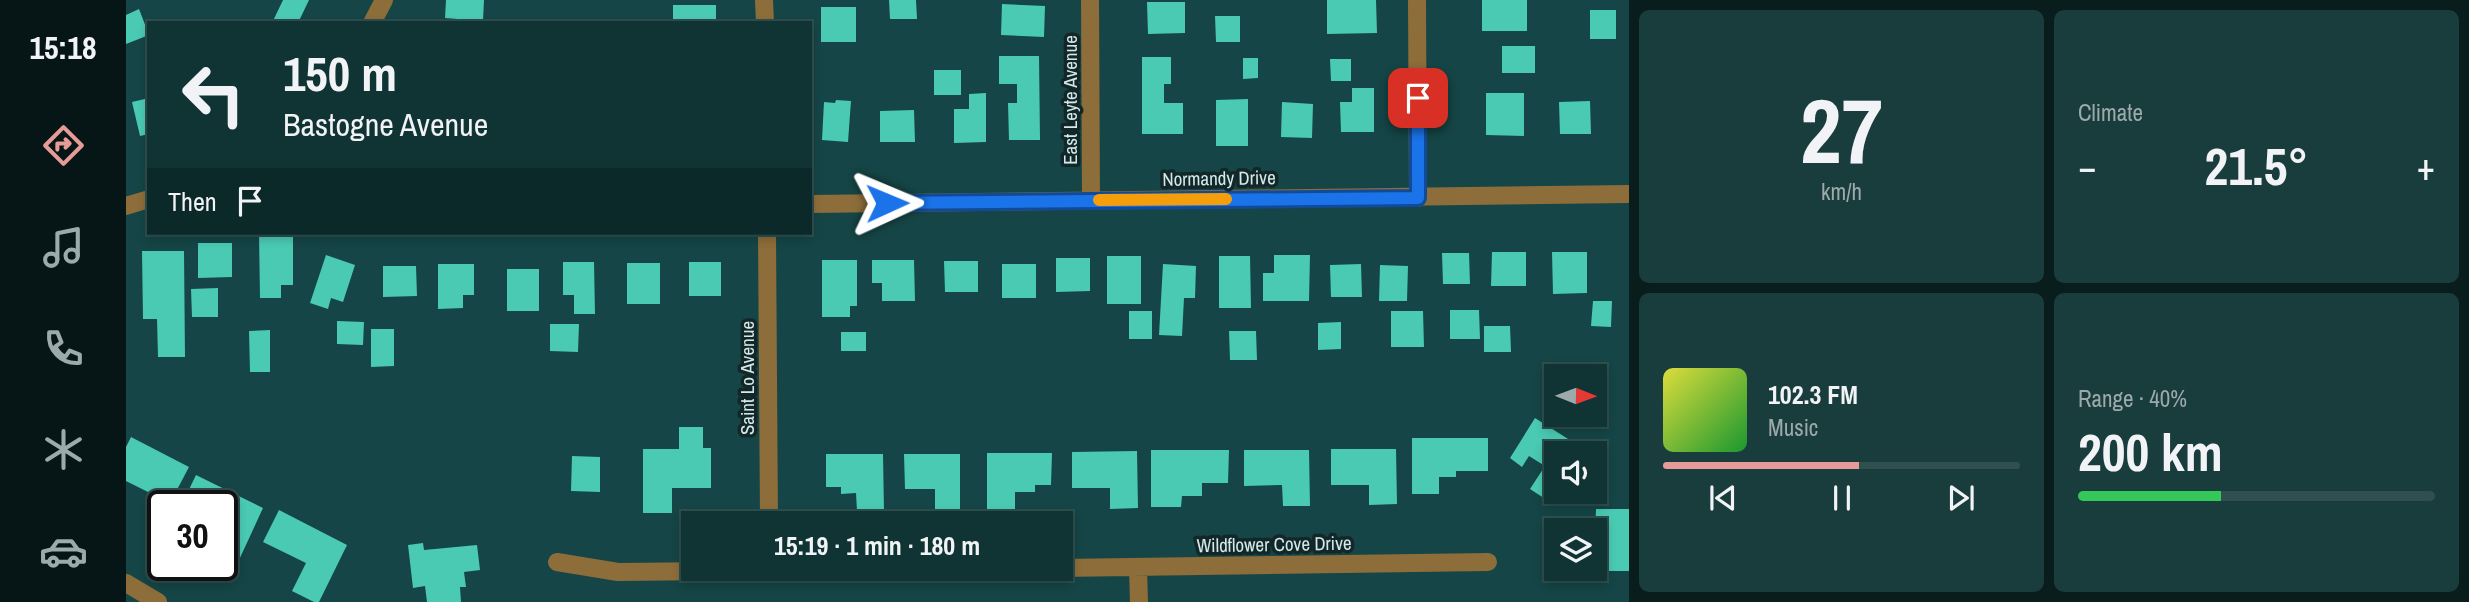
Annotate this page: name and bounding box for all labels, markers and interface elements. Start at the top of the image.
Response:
text: 15:18 [29,26,97,69]
street label: East Leyte Avenue [1057,35,1083,165]
text: 150 m [283,40,397,106]
icon: left [168,49,259,140]
pin [1388,68,1448,128]
text: 27 [1800,69,1883,191]
icon: arrive [1399,79,1437,117]
text: Climate [2078,97,2143,128]
text: Bastogne Avenue [283,103,488,146]
icon: directions [39,121,88,170]
text: 21.5° [2205,131,2308,201]
text: − [2078,141,2096,192]
text: + [2417,141,2435,192]
street label: Normandy Drive [1162,164,1276,192]
position arrow [850,166,924,240]
text: km/h [1821,176,1862,207]
icon: arrive [231,182,269,220]
text: Then [168,184,217,219]
icon: music [39,223,88,272]
street label: Saint Lo Avenue [734,321,760,435]
icon: phone [39,324,88,373]
north arrow [1544,364,1606,427]
map controls [1544,364,1607,581]
text: 102.3 FM [1768,377,1858,412]
text: Range · 40% [2078,383,2187,414]
text: Music [1768,412,1818,443]
text: 200 km [2078,417,2223,487]
icon: climate [39,425,88,474]
button: sound [1544,441,1607,504]
icon: previous [1704,479,1742,517]
icon: pause [1823,479,1861,517]
icon: next [1942,479,1980,517]
speed limit sign: 30 [147,490,238,581]
button: layers [1544,518,1607,581]
icon: car [39,527,88,576]
text: 15:19 · 1 min · 180 m [774,528,980,563]
street label: Wildflower Cove Drive [1196,530,1352,558]

